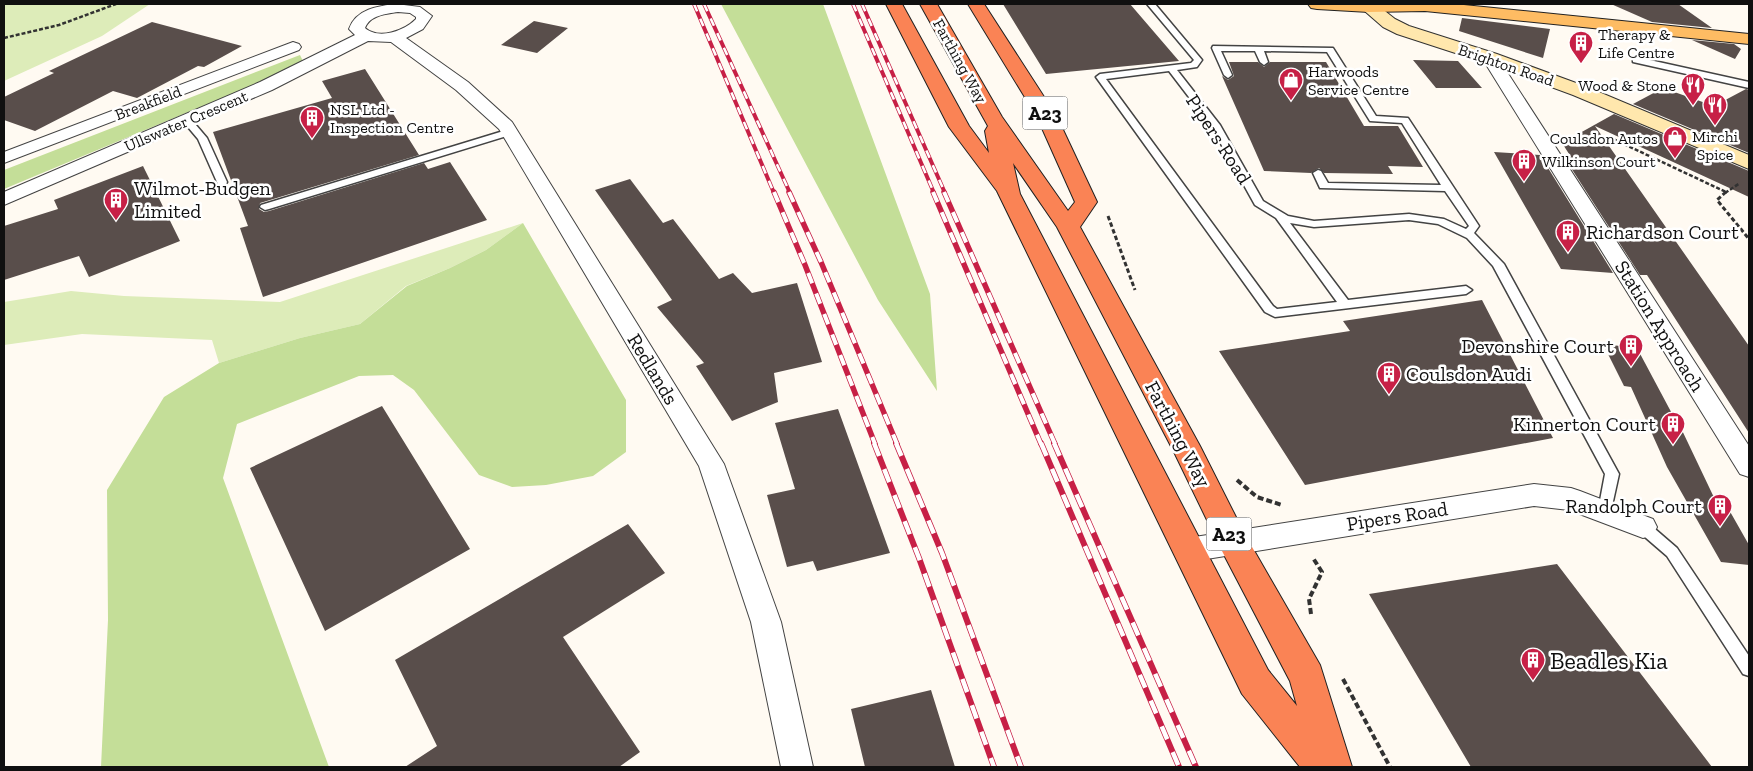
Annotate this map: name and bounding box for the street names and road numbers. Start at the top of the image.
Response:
street label: Farthing Way [929,16,991,107]
street label: Brighton Road [1456,40,1557,90]
street label: Breakfield [112,82,184,124]
street label: Ullswater Crescent [121,86,251,156]
street label: Pipers Road [1181,90,1257,188]
road number: A23 [1022,96,1068,130]
street label: Station Approach [1610,256,1710,397]
street label: Redlands [622,329,684,409]
street label: Farthing Way [1140,377,1216,492]
street label: Pipers Road [1345,496,1449,536]
road number: A23 [1206,518,1252,550]

